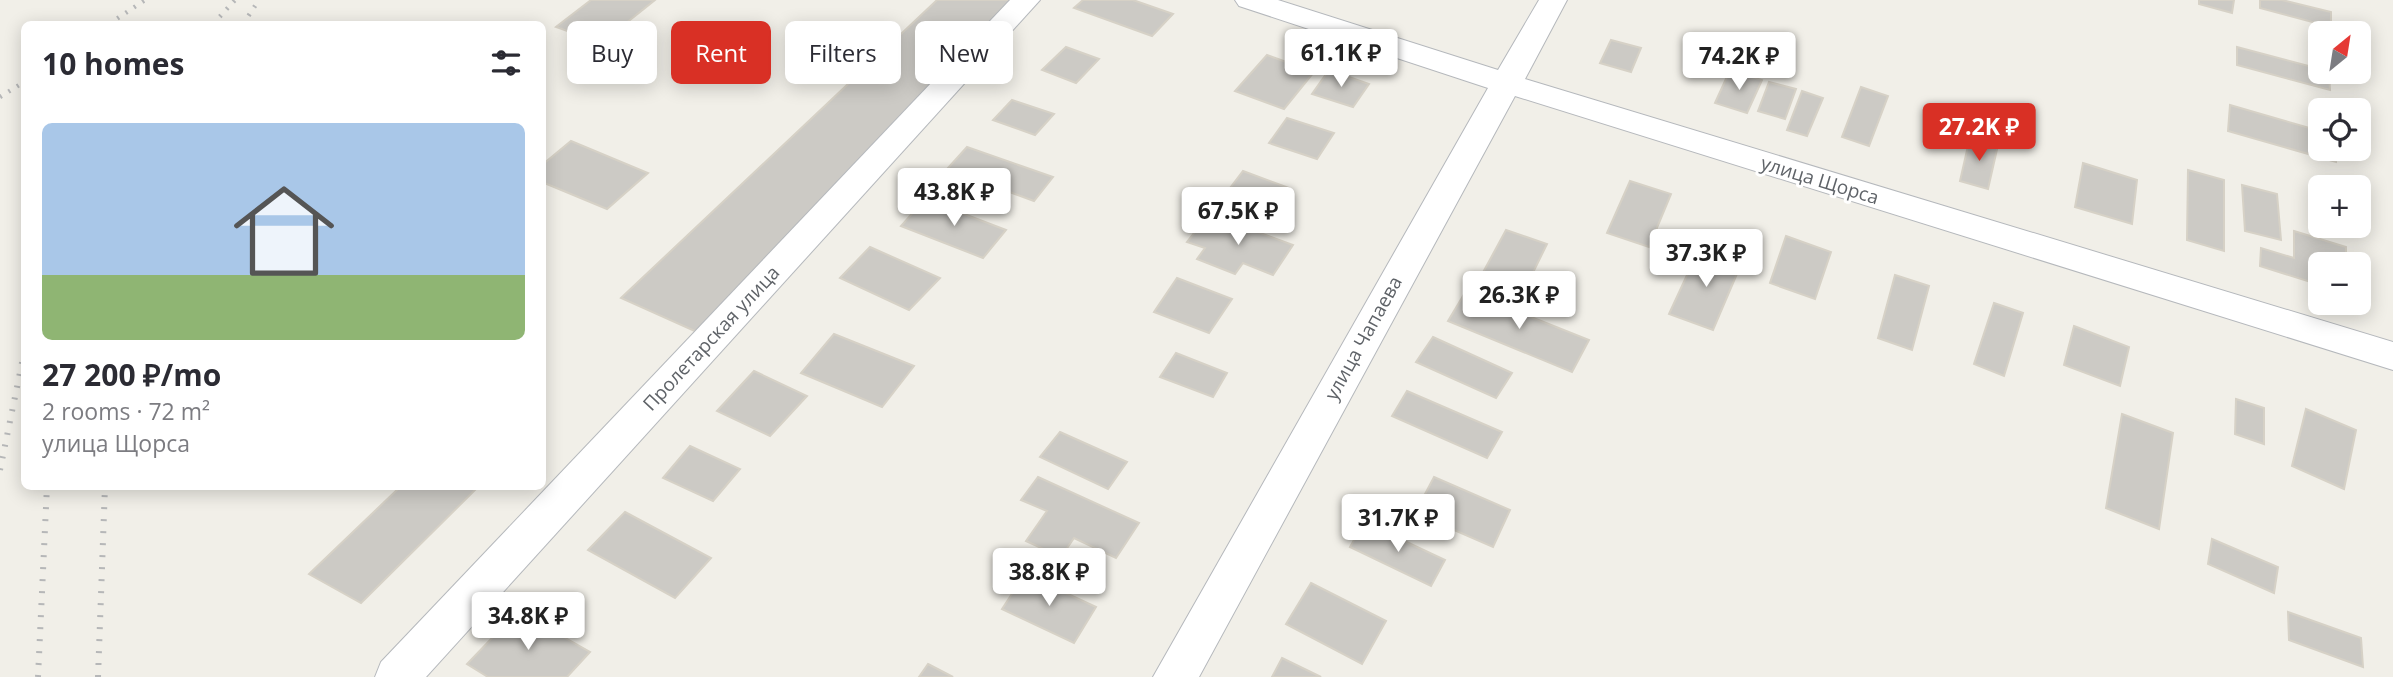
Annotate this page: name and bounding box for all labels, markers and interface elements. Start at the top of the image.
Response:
chip: Buy [567,21,657,84]
chip: Rent [671,21,771,84]
chip: Filters [785,21,901,84]
chip: New [915,21,1013,84]
north arrow [2308,21,2371,84]
map controls [2308,21,2371,315]
pin: 61.1K ₽ [1276,29,1406,89]
pin: 74.2K ₽ [1674,32,1804,92]
text: 61.1K ₽ [1301,36,1381,68]
text: 74.2K ₽ [1699,39,1779,71]
text: 10 homes [42,43,185,84]
icon: filters [487,44,525,82]
button: locate [2308,98,2371,161]
pin: 27.2K ₽ [1914,104,2044,163]
text: 27.2K ₽ [1939,110,2019,142]
street label: улица Щорса [1758,150,1882,210]
icon: home [221,168,347,294]
pin: 43.8K ₽ [889,168,1019,228]
text: 43.8K ₽ [914,175,994,207]
button: + [2308,175,2371,238]
pin: 67.5K ₽ [1173,188,1303,247]
text: 67.5K ₽ [1198,194,1278,226]
pin: 37.3K ₽ [1641,230,1771,289]
text: 37.3K ₽ [1666,236,1746,268]
button: − [2308,252,2371,315]
street label: Пролетарская улица [637,260,785,416]
street label: улица Чапаева [1318,271,1408,405]
pin: 26.3K ₽ [1454,272,1584,331]
text: 26.3K ₽ [1479,278,1559,310]
text: 27 200 ₽/mo [42,354,221,395]
text: 2 rooms · 72 m² [42,395,210,427]
text: улица Щорса [42,427,190,459]
pin: 31.7K ₽ [1333,494,1463,554]
text: 31.7K ₽ [1358,501,1438,533]
pin: 38.8K ₽ [984,548,1114,608]
text: 38.8K ₽ [1009,555,1089,587]
pin: 34.8K ₽ [463,592,593,652]
text: 34.8K ₽ [488,599,568,631]

